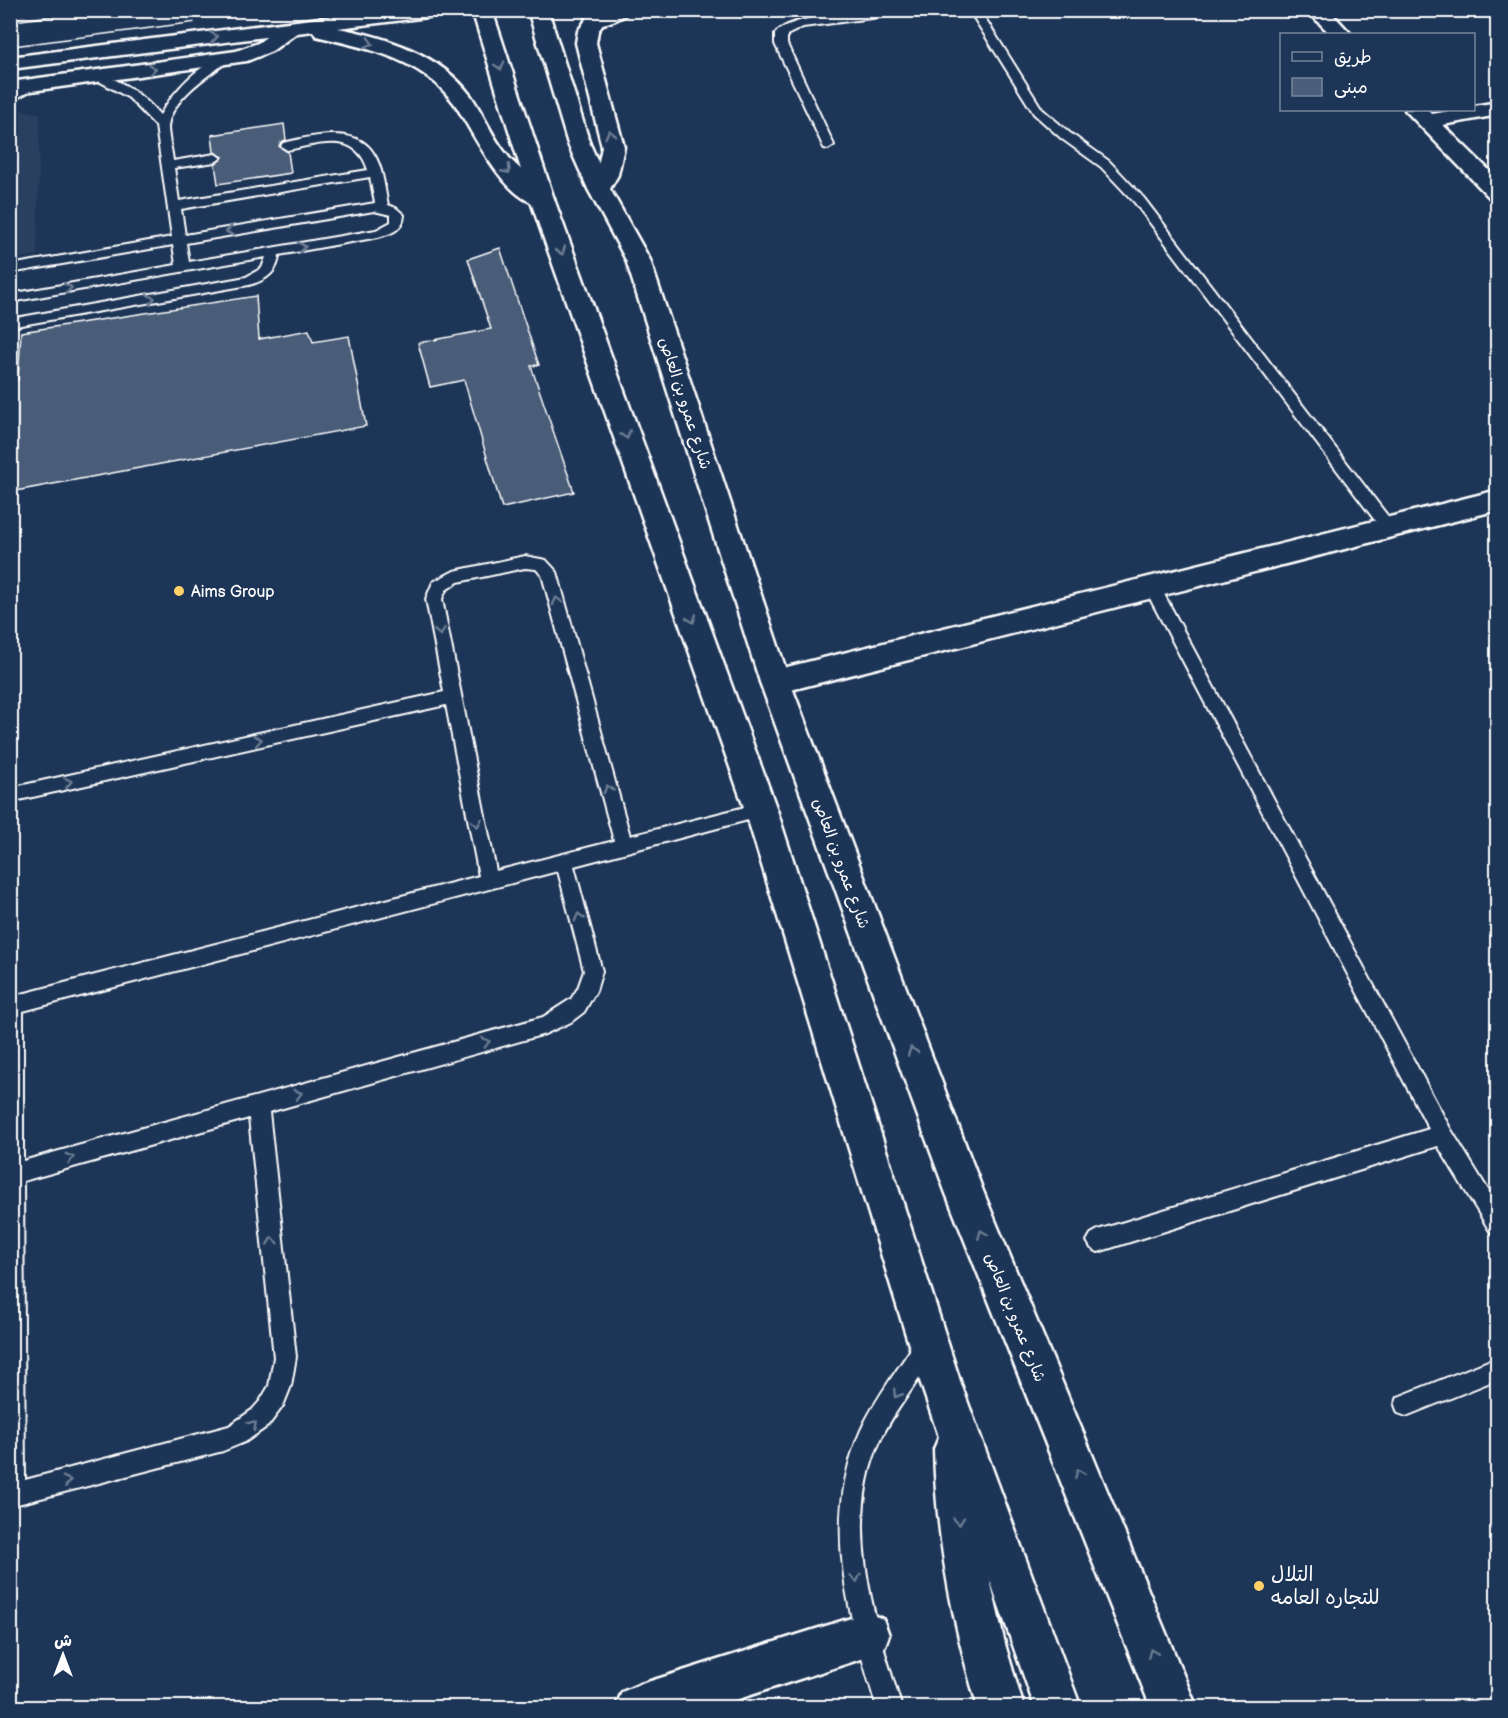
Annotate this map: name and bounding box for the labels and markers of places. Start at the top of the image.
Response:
place label: Aims Group [191,583,275,602]
marker: Aims Group [172,584,186,598]
place label: التلال للتجاره العامه [1271,1563,1380,1610]
marker: التلال للتجاره العامه [1252,1579,1266,1593]

